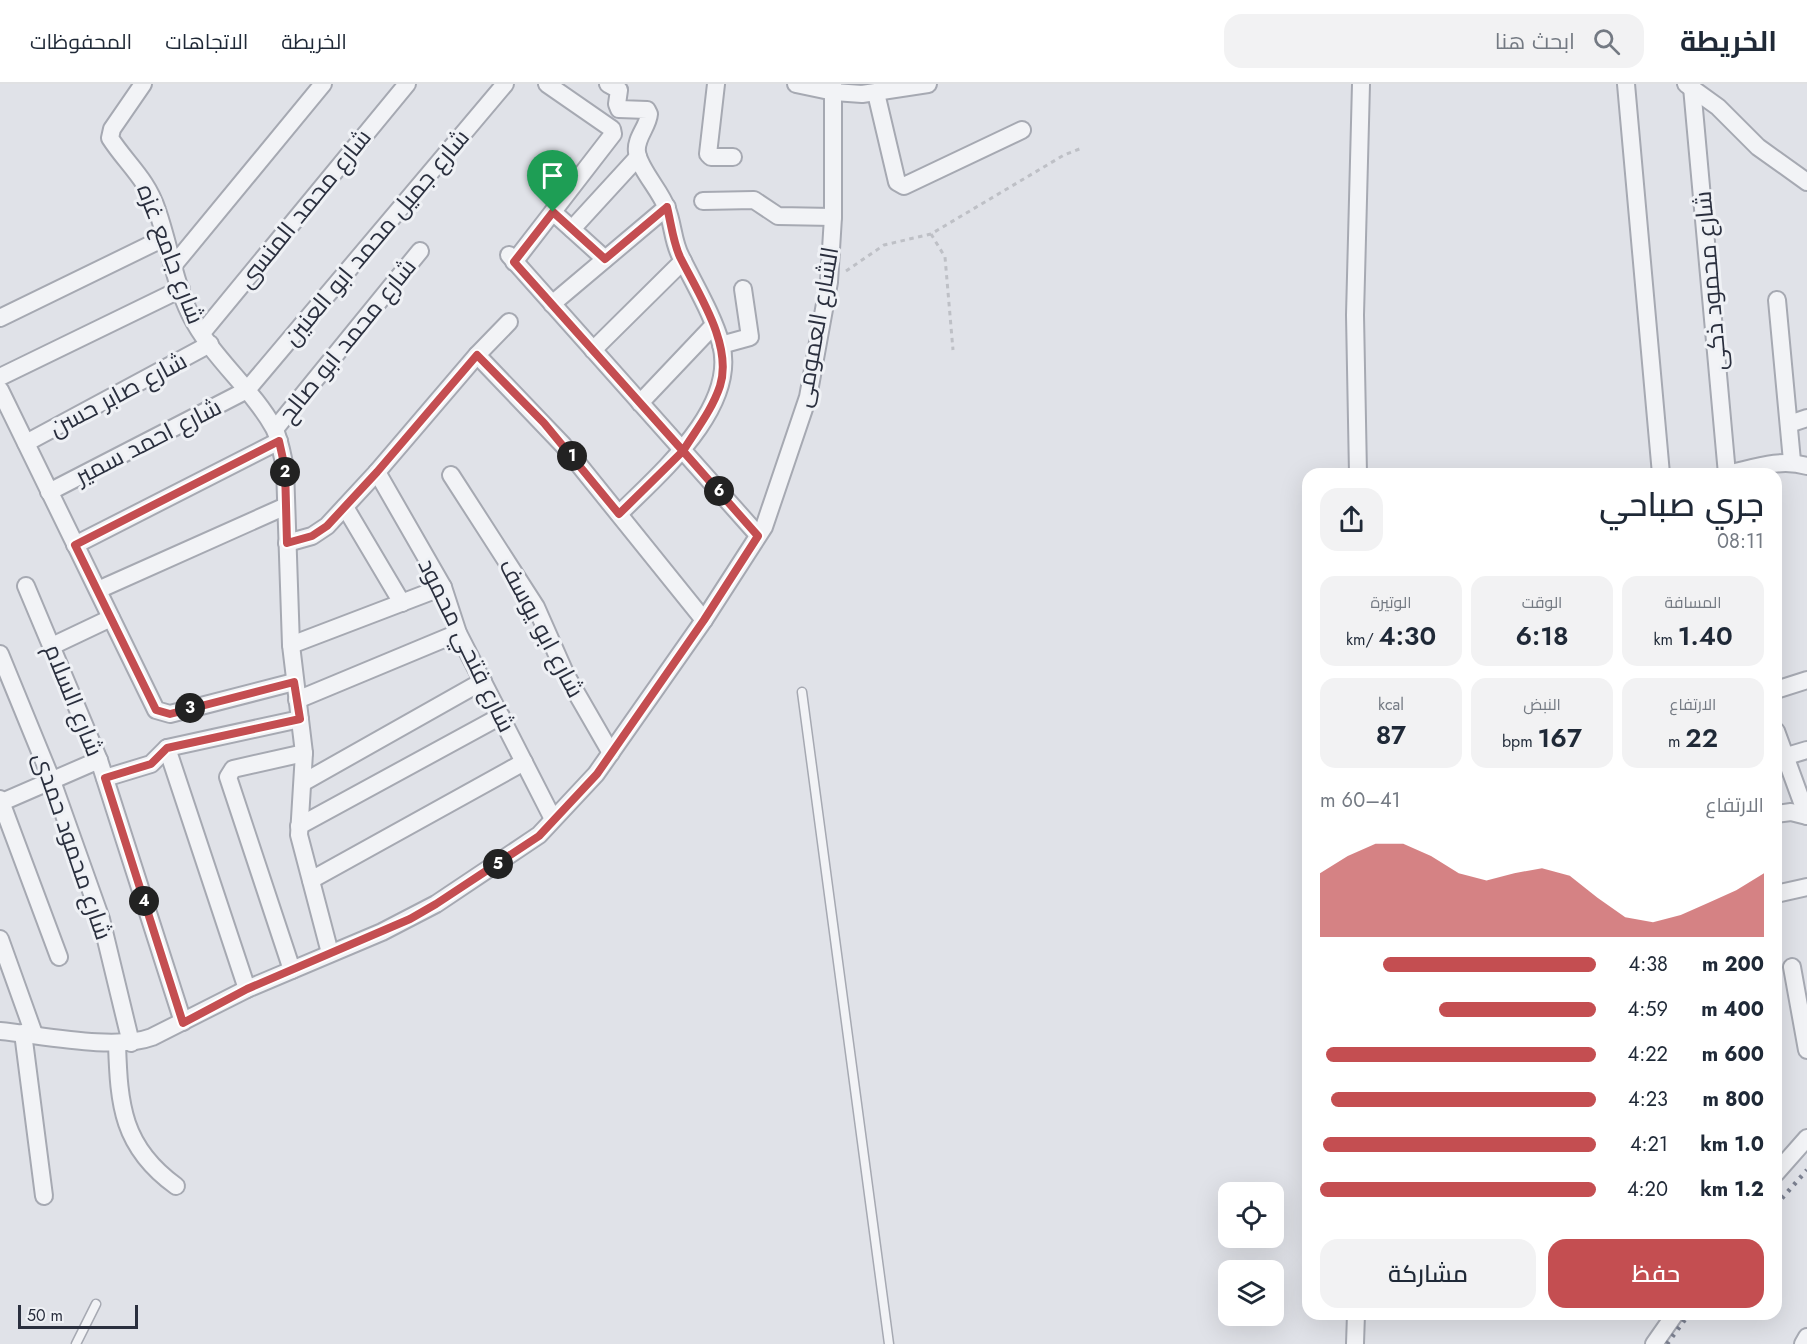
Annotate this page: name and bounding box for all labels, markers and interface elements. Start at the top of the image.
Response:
search box [1224,14,1644,68]
text: الخريطة [1680,21,1777,62]
text: ابحث هنا [1495,25,1575,57]
icon: search [1590,25,1623,58]
text: المحفوظات [30,27,132,57]
text: الاتجاهات [165,27,248,57]
text: الخريطة [281,27,347,57]
street label: شارع محمد المنسى [229,121,379,295]
street label: شارع جميل محمد ابو العنين [275,121,477,353]
pin [527,150,578,212]
icon: arrive [536,159,569,192]
street label: شارع جامع غزه [128,179,214,329]
street label: شارع محمود ذكى [1685,190,1735,372]
street label: الشارع العمومى [785,244,847,410]
street label: شارع محمد ابو صالح [270,250,424,430]
street label: شارع صابر حسن [43,343,193,445]
street label: شارع احمد سمير [67,389,227,494]
pin: 1 [557,441,587,471]
text: 1 [568,444,576,467]
pin: 2 [270,457,300,487]
text: 2 [280,460,290,483]
pin: 6 [704,476,734,506]
text: 6 [714,479,724,502]
text: جري صباحي [1599,481,1764,528]
button: share [1320,488,1383,551]
text: 08:11 [1717,527,1764,556]
street label: شارع فتحي محمود [408,552,524,739]
street label: شارع ابو يوسف [491,552,593,704]
text: الوتيرة [1370,591,1412,614]
text: الوقت [1522,591,1562,614]
text: المسافة [1665,591,1721,614]
text: 4:30 [1378,617,1436,655]
text: 6:18 [1515,617,1569,655]
text: 1.40 [1678,617,1733,655]
text: /km [1346,628,1378,651]
text: km [1653,628,1678,651]
street label: شارع السلام [36,639,112,761]
pin: 3 [175,693,205,723]
text: kcal [1378,693,1404,716]
text: النبض [1523,693,1561,716]
text: الارتفاع [1670,693,1716,716]
text: 3 [185,696,195,719]
text: 87 [1376,716,1406,754]
text: 167 [1538,719,1582,757]
text: 22 [1685,719,1718,757]
text: bpm [1502,730,1538,753]
text: m [1668,730,1685,753]
street label: شارع محمود حمدى [24,748,122,944]
text: 41–60 m [1320,786,1401,815]
text: الارتفاع [1705,791,1764,820]
pin: 5 [483,849,513,879]
text: 5 [493,852,503,875]
pin: 4 [129,886,159,916]
text: 4 [138,889,150,912]
text: 4:38 [1629,950,1668,979]
text: 200 m [1702,950,1764,979]
text: 4:59 [1628,995,1668,1024]
text: 400 m [1701,995,1764,1024]
text: 4:22 [1628,1040,1668,1069]
text: 600 m [1702,1040,1764,1069]
text: 4:23 [1628,1085,1668,1114]
text: 800 m [1703,1085,1764,1114]
text: 4:21 [1630,1130,1668,1159]
text: 1.0 km [1700,1130,1764,1159]
text: 4:20 [1627,1175,1668,1204]
text: 1.2 km [1700,1175,1764,1204]
map controls [1218,1182,1284,1326]
button: locate [1218,1182,1284,1248]
button: مشاركة [1320,1239,1536,1308]
button: حفظ [1548,1239,1764,1308]
button: layers [1218,1260,1284,1326]
scale bar [18,1302,138,1330]
text: 50 m [27,1304,63,1327]

